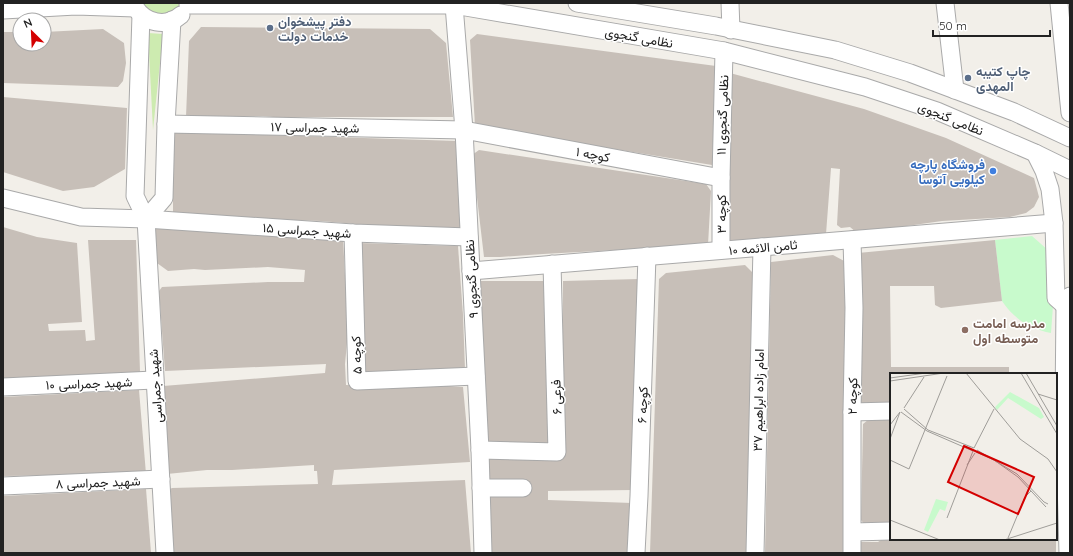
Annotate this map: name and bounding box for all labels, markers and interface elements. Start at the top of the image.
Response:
north arrow [12,12,52,52]
scale bar [933,12,1050,38]
place label: دفتر پیشخوان خدمات دولت [278,13,351,45]
text: N [21,15,34,31]
text: 50 m [939,18,967,33]
marker: دفتر پیشخوان خدمات دولت [265,23,275,33]
street label: نظامی گنجوی [603,23,675,52]
place label: چاپ‌ کتیبه المهدی [976,63,1031,95]
marker: چاپ‌ کتیبه المهدی [963,73,973,83]
street label: نظامی گنجوی ۱۱ [713,74,732,155]
street label: نظامی گنجوی [916,98,986,139]
street label: شهید جمراسی ۱۷ [270,118,360,137]
street label: کوچه ۱ [574,143,612,167]
place label: فروشگاه پارچه کیلویی آتوسا [910,156,985,188]
marker: فروشگاه پارچه کیلویی آتوسا [988,166,998,176]
street label: کوچه ۳ [713,194,731,234]
street label: شهید جمراسی ۱۵ [262,219,352,242]
street label: ثامن الائمه ۱۰ [728,236,798,259]
street label: نظامی گنجوی ۹ [461,239,482,319]
place label: مدرسه امامت متوسطه اول [973,315,1045,347]
marker: مدرسه امامت متوسطه اول [960,325,970,335]
street label: کوچه ۵ [347,335,367,374]
street label: امام زاده ابراهیم ۳۷ [749,348,768,452]
street label: شهید جمراسی [144,349,167,423]
street label: شهید جمراسی ۱۰ [45,373,133,394]
inset map [890,373,1057,540]
street label: کوچه ۲ [844,377,862,415]
street label: فرعی ۶ [547,379,566,415]
street label: کوچه ۶ [633,386,653,424]
street label: شهید جمراسی ۸ [55,473,141,492]

